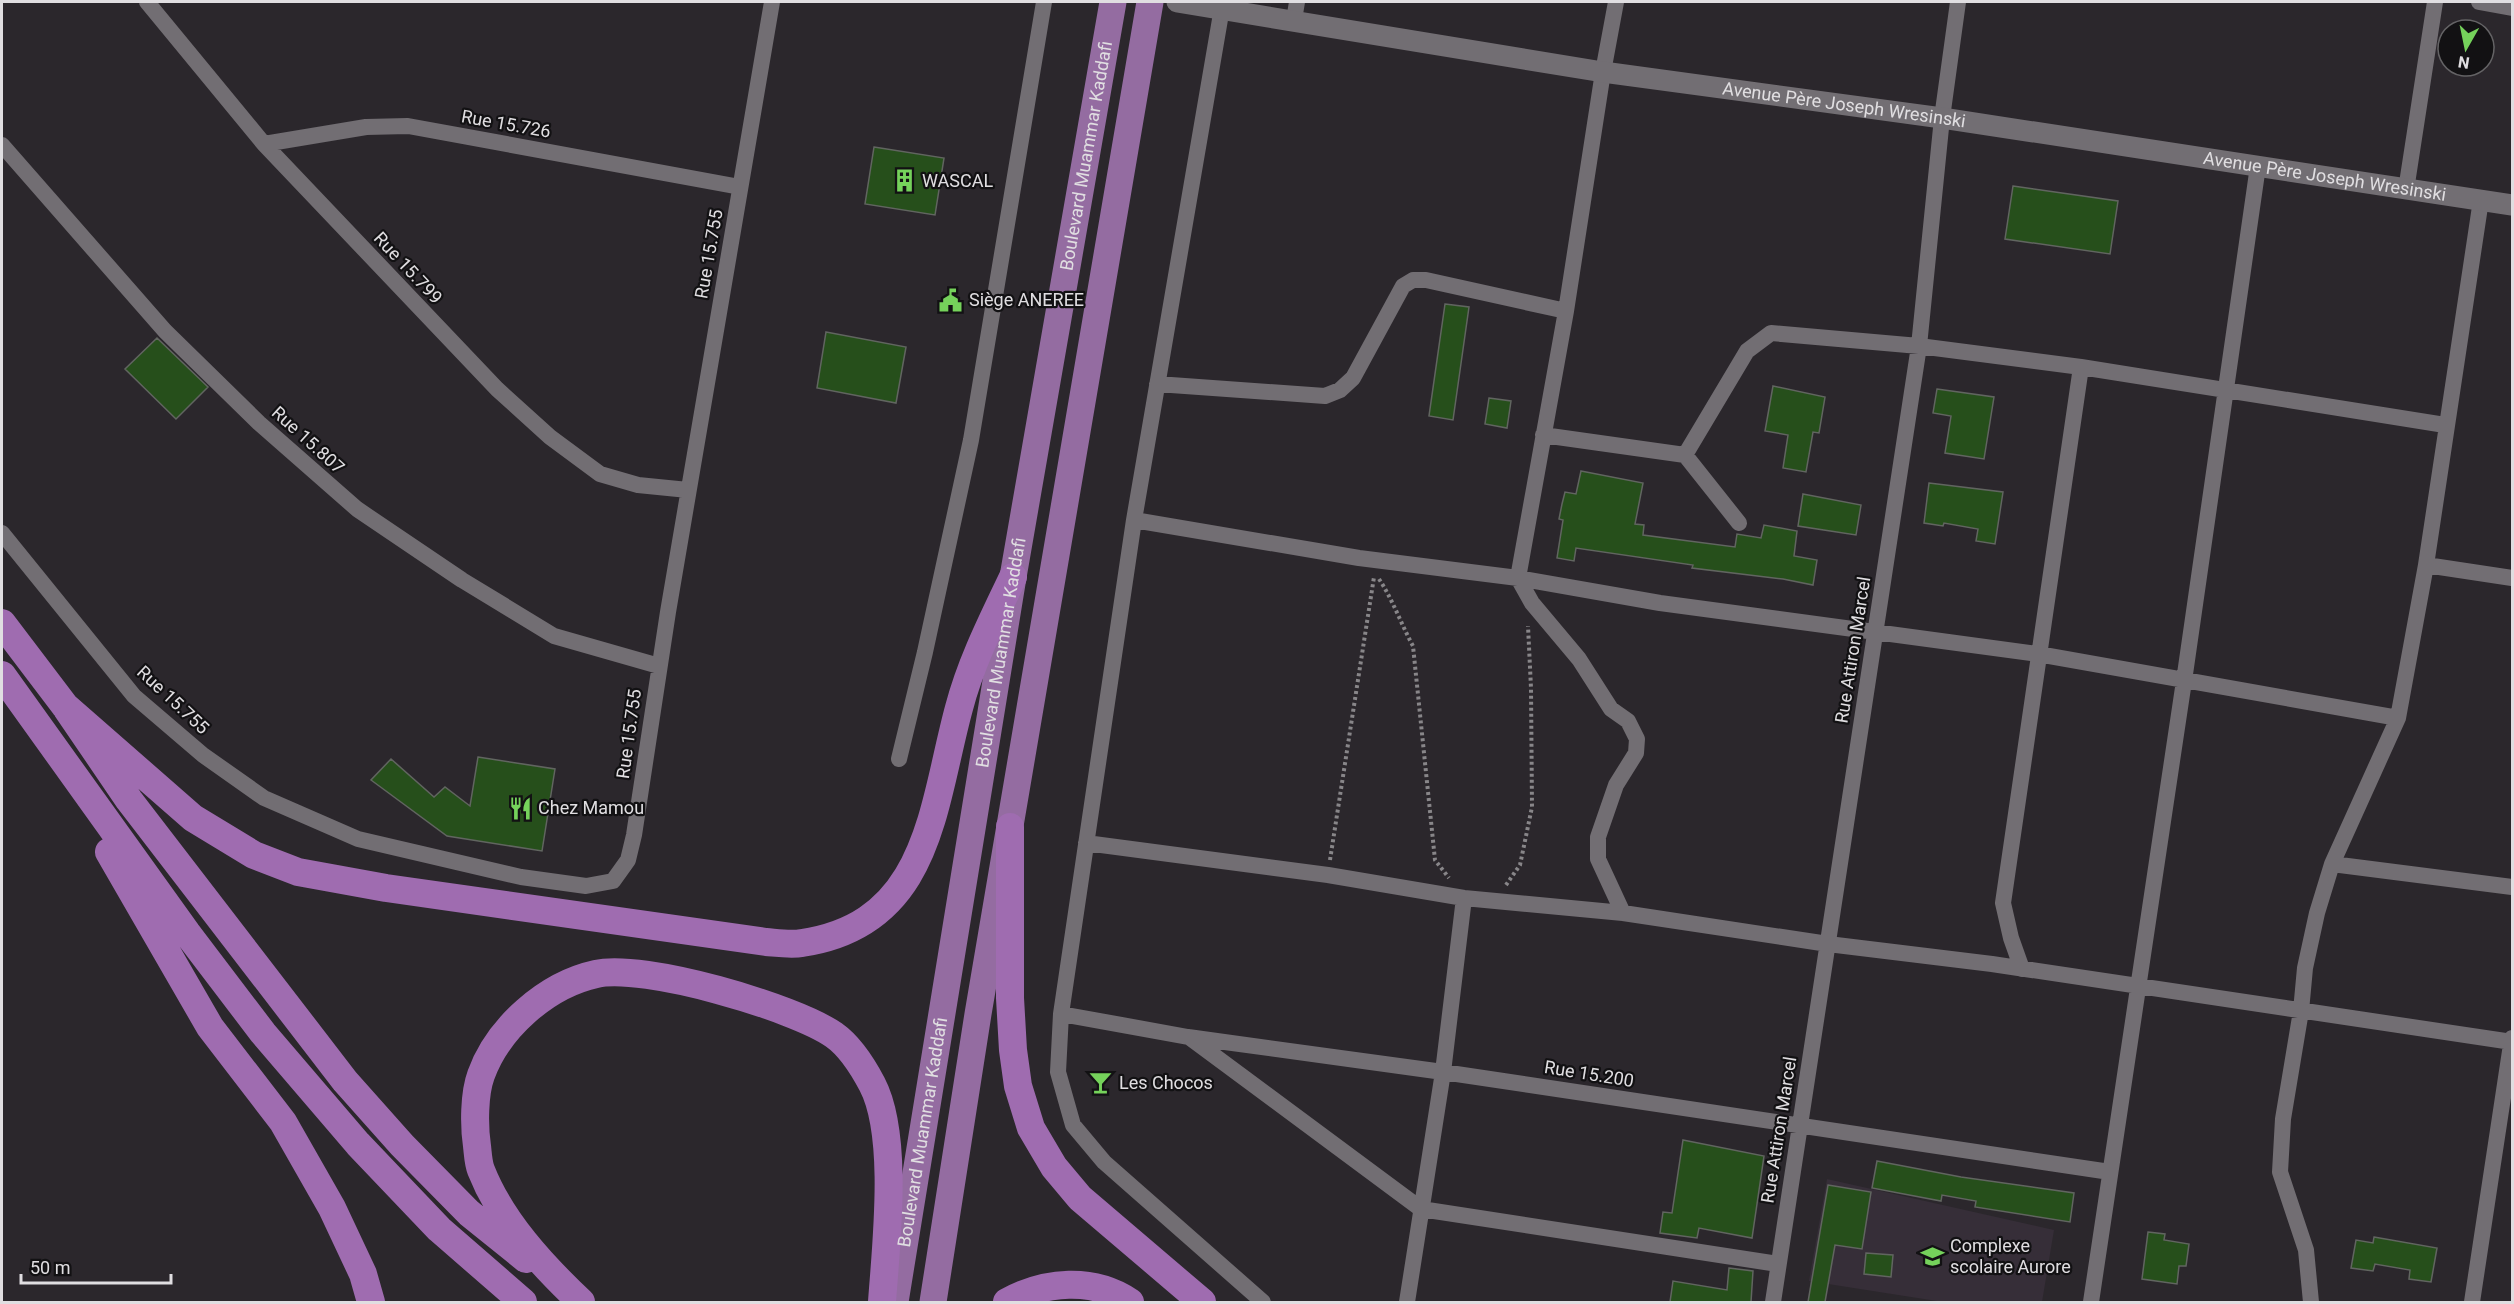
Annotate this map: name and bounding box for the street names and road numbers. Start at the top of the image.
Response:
street label: Boulevard Muammar Kaddafi [1055,39,1116,272]
street label: Avenue Père Joseph Wresinski [1721,77,1967,131]
street label: Rue 15.726 [460,105,552,142]
street label: Avenue Père Joseph Wresinski [2202,147,2448,205]
street label: Rue 15.755 [690,208,727,300]
street label: Rue 15.799 [370,227,447,308]
street label: Rue 15.807 [268,402,349,478]
street label: Boulevard Muammar Kaddafi [971,536,1030,769]
street label: Rue Attiron Marcel [1831,575,1874,725]
street label: Rue 15.755 [133,661,214,738]
street label: Rue 15.755 [612,688,645,780]
street label: Boulevard Muammar Kaddafi [893,1016,951,1249]
street label: Rue Attiron Marcel [1757,1055,1800,1205]
street label: Rue 15.200 [1543,1056,1635,1091]

